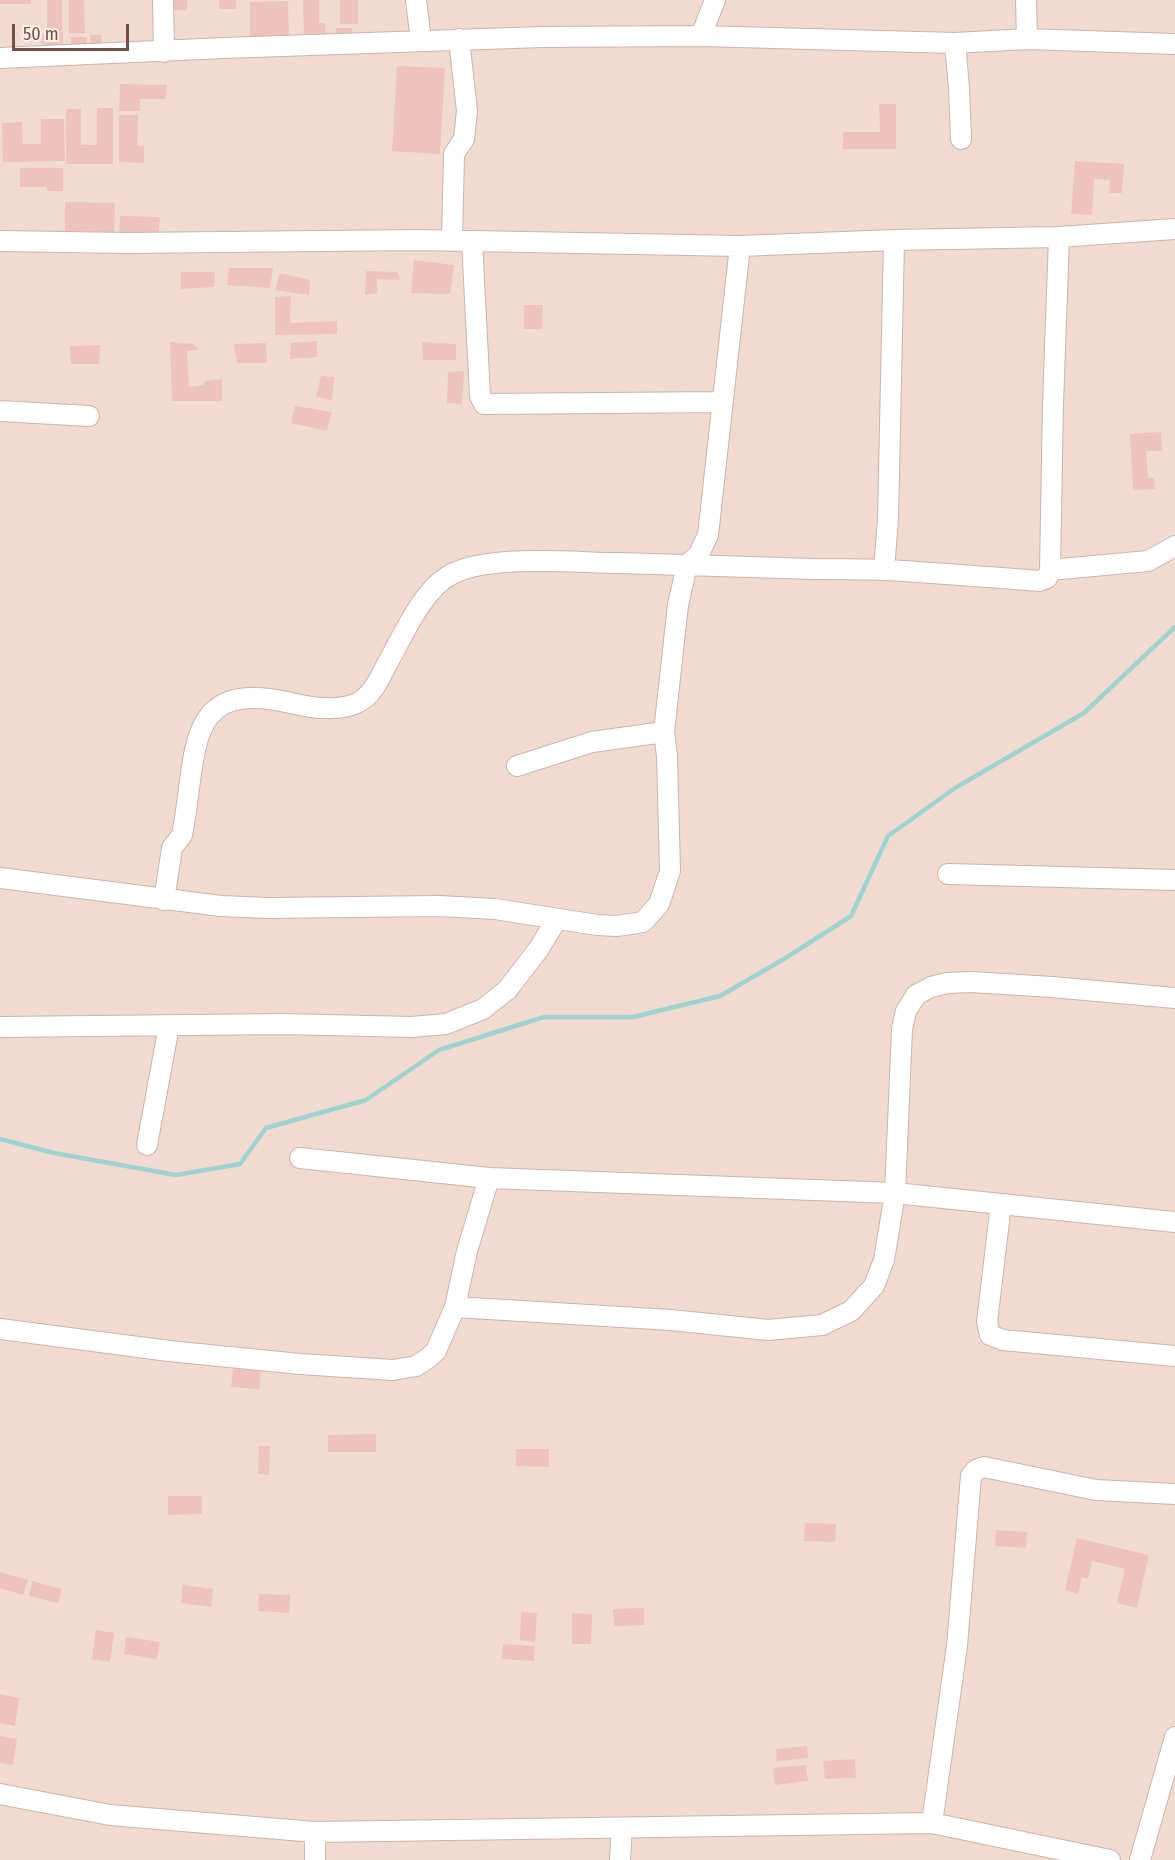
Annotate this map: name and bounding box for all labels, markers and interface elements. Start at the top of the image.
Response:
scale bar [15,12,132,50]
text: 50 m [23,23,59,45]

